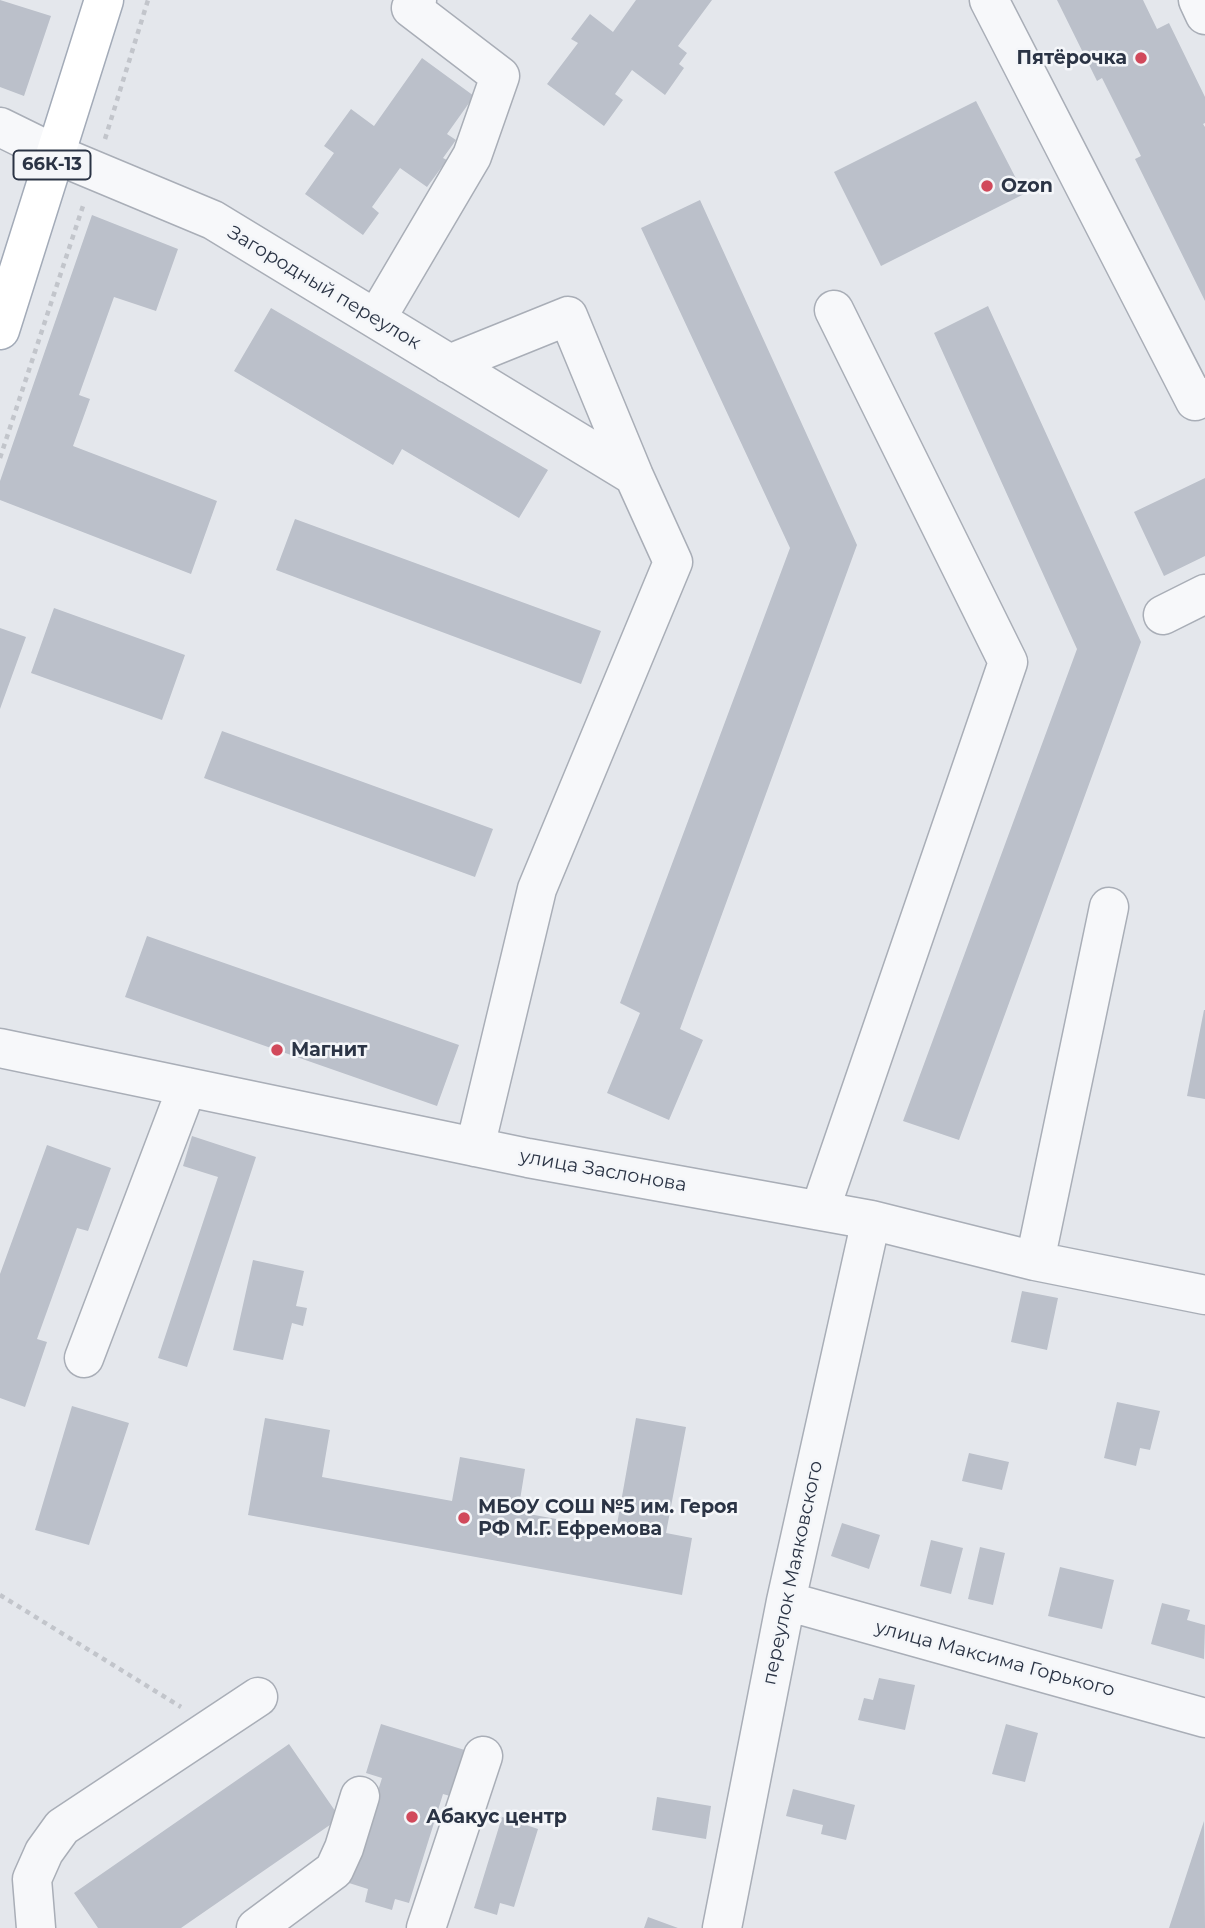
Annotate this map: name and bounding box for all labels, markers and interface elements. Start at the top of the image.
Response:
place label: Пятёрочка [1017,47,1127,69]
marker: Пятёрочка [1133,50,1149,66]
road number: 66К-13 [14,150,90,180]
place label: Ozon [1001,175,1053,197]
marker: Ozon [979,178,995,194]
street label: Загородный переулок [223,221,425,355]
place label: Магнит [291,1039,367,1061]
marker: Магнит [269,1042,285,1058]
street label: улица Заслонова [518,1145,688,1197]
street label: переулок Маяковского [758,1459,828,1687]
place label: МБОУ СОШ №5 им. Героя РФ М.Г. Ефремова [478,1496,738,1540]
marker: МБОУ СОШ №5 им. Героя РФ М.Г. Ефремова [456,1510,472,1526]
street label: улица Максима Горького [873,1616,1117,1702]
place label: Абакус центр [426,1806,567,1828]
marker: Абакус центр [404,1809,420,1825]

